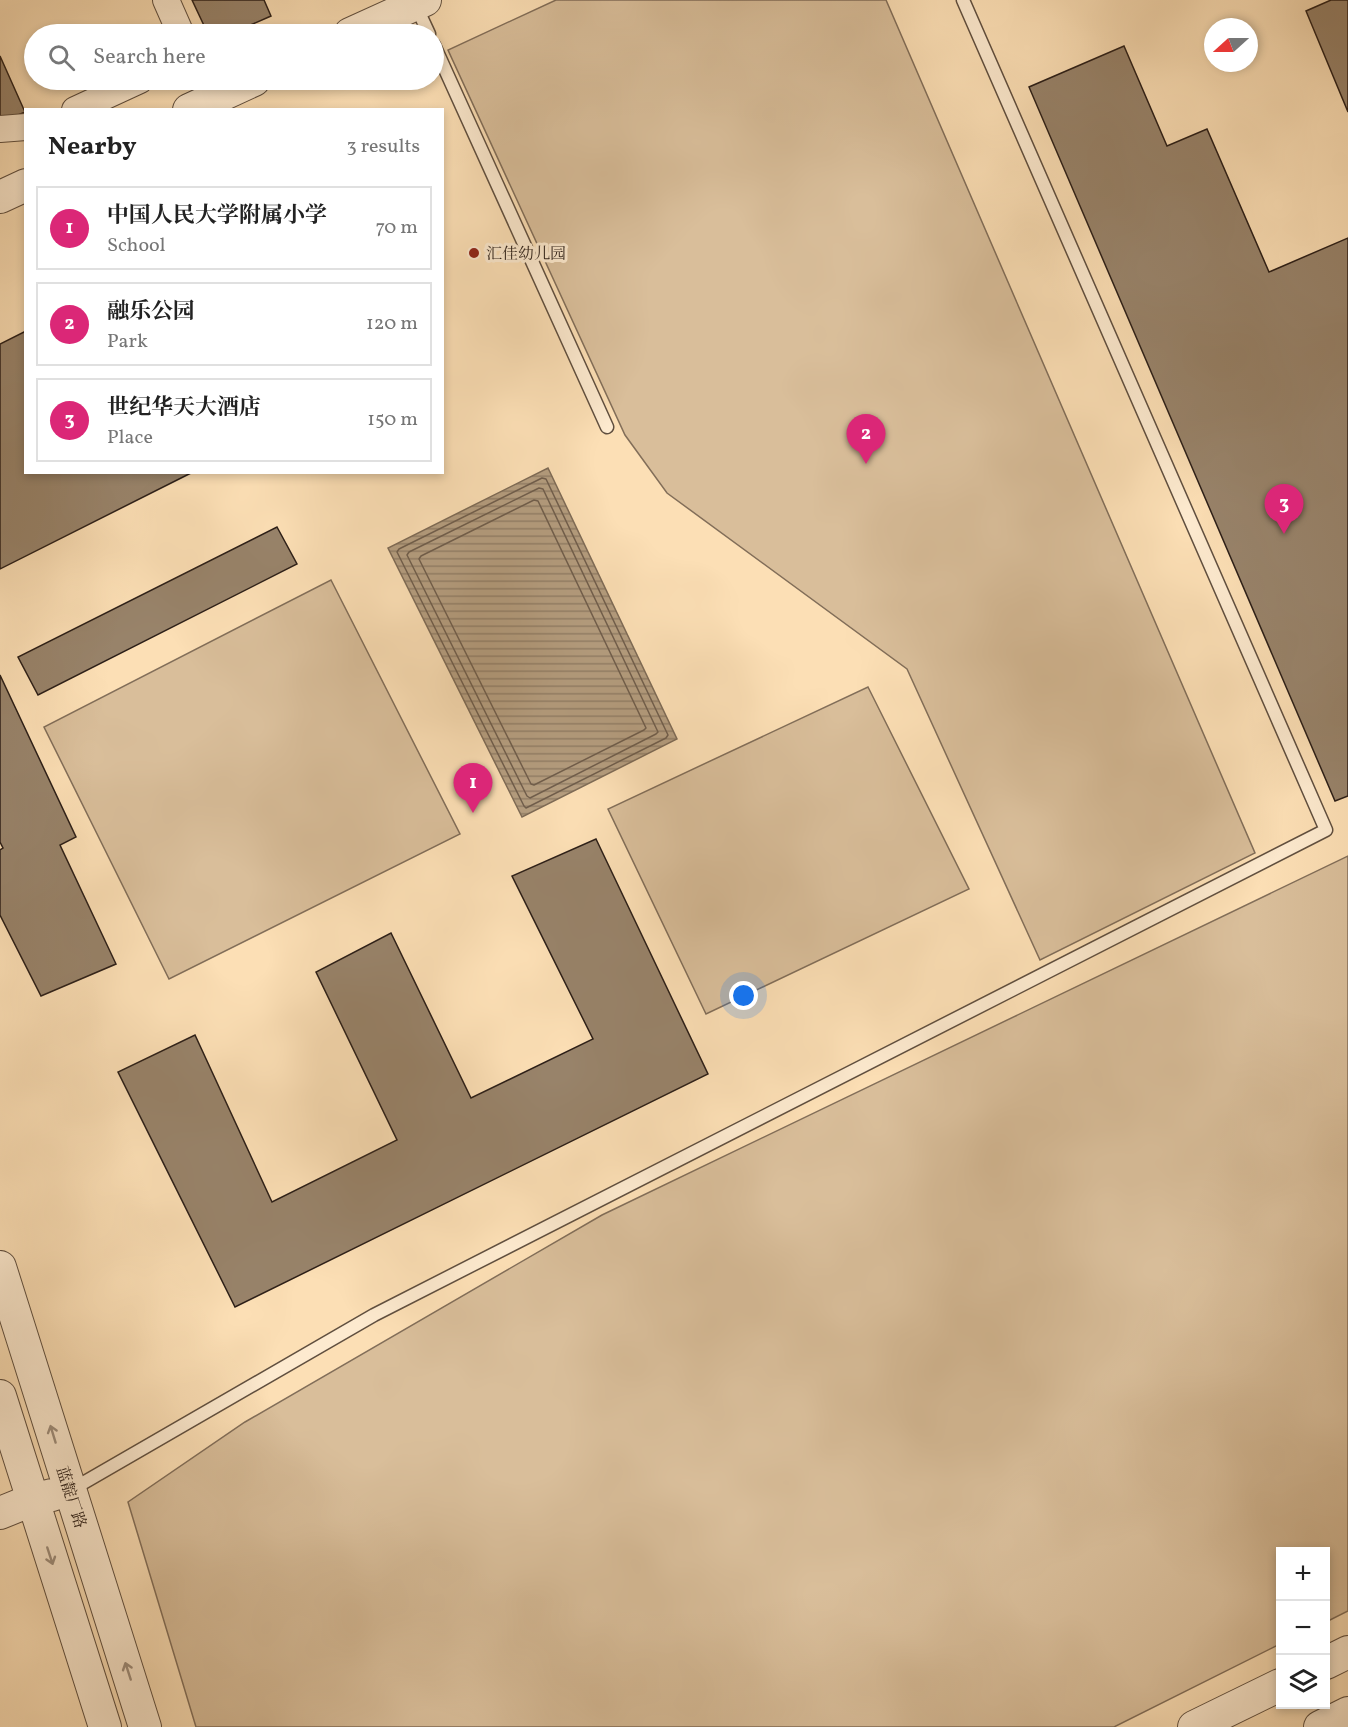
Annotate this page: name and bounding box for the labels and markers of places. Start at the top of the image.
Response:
place label: 汇佳幼儿园 [486,244,566,266]
marker: 汇佳幼儿园 [467,246,481,260]
pin: 2 [846,414,886,464]
pin: 3 [1264,484,1304,534]
pin: 1 [454,764,492,813]

